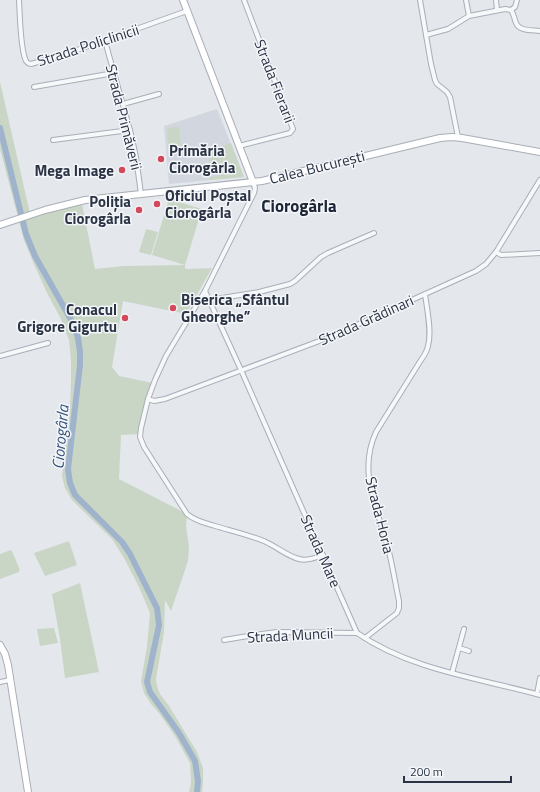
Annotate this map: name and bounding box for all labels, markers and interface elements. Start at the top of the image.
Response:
street label: Strada Policlinicii [34,18,142,72]
street label: Strada Fierarii [249,36,301,126]
street label: Strada Primăverii [100,62,148,172]
place label: Primăria Ciorogârla [169,139,236,179]
street label: Calea București [267,144,367,190]
marker: Primăria Ciorogârla [156,154,166,164]
place label: Mega Image [34,159,114,182]
marker: Mega Image [117,165,127,175]
place label: Oficiul Poștal Ciorogârla [165,184,251,224]
place label: Poliția Ciorogârla [64,190,131,230]
district label: Ciorogârla [261,193,337,219]
marker: Oficiul Poștal Ciorogârla [152,199,162,209]
marker: Poliția Ciorogârla [134,205,144,215]
place label: Biserica „Sfântul Gheorghe” [181,288,289,328]
street label: Strada Grădinari [315,289,417,351]
place label: Conacul Grigore Gigurtu [17,298,117,338]
marker: Biserica „Sfântul Gheorghe” [168,303,178,313]
marker: Conacul Grigore Gigurtu [120,313,130,323]
water label: Ciorogârla [45,403,75,470]
street label: Strada Horia [359,474,401,556]
street label: Strada Mare [295,511,347,591]
street label: Strada Muncii [246,621,334,649]
scale bar [404,758,511,784]
text: 200 m [410,762,443,781]

